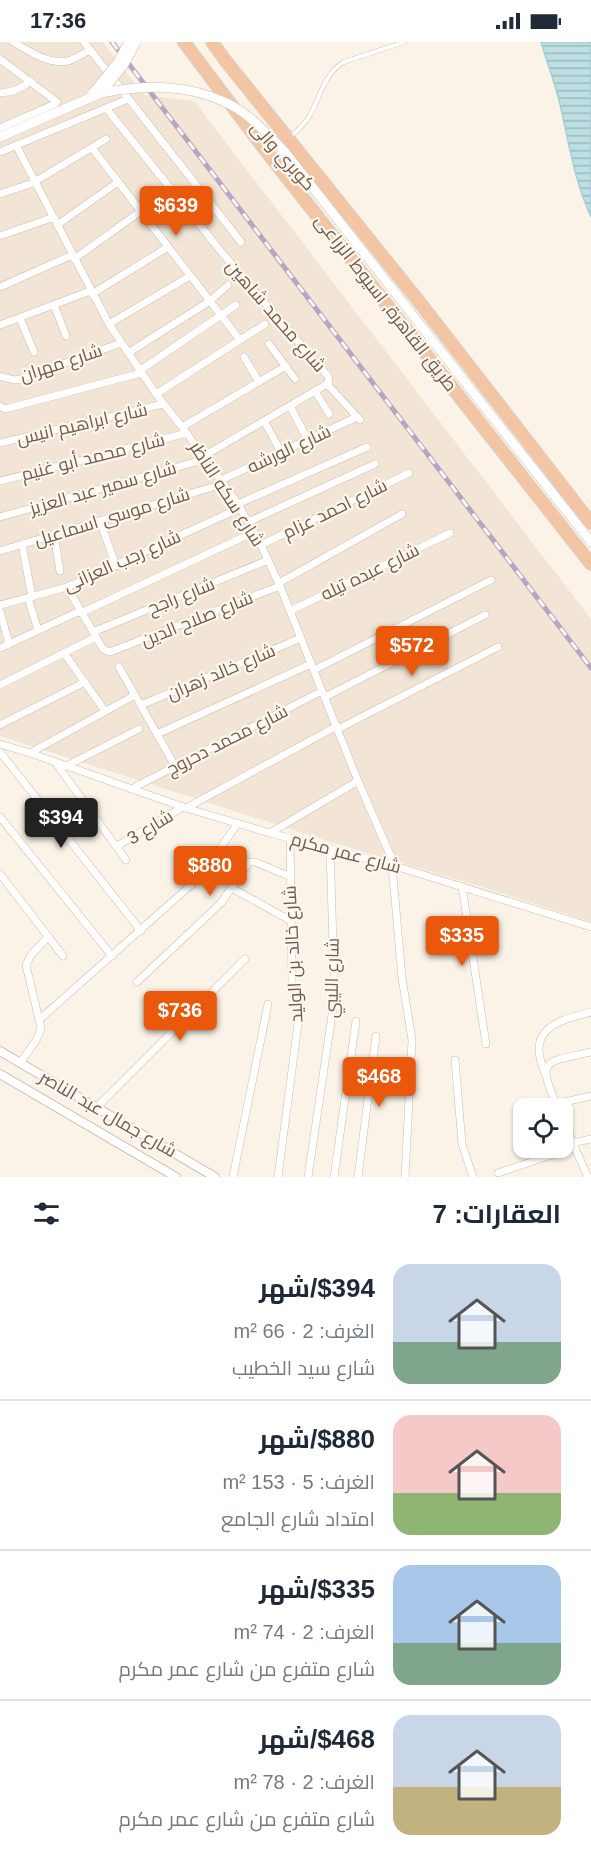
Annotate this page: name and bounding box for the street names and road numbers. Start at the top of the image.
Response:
street label: كوبري والى [244,117,319,197]
street label: طريق القاهرة, اسيوط الزراعى [309,211,461,396]
street label: شارع محمد شاهين [221,256,330,377]
street label: شارع مهران [17,340,105,388]
street label: شارع ابراهيم انيس [15,399,150,451]
street label: شارع الورشه [244,421,335,479]
street label: شارع محمد أبو غنيم [19,429,167,486]
street label: شارع سكه الناظر [183,437,268,551]
street label: شارع سمير عبد العزيز [26,458,179,521]
street label: شارع احمد عزام [280,475,391,545]
street label: شارع موسى اسماعيل [32,484,193,552]
street label: شارع رجب العزانى [60,526,185,598]
street label: شارع عبده تيله [318,540,423,606]
street label: شارع راجح [144,573,218,620]
street label: شارع صلاح الدين [138,587,257,652]
street label: شارع خالد زهران [164,640,279,706]
street label: شارع محمد دحروج [163,701,292,781]
street label: شارع 3 [123,806,178,850]
street label: شارع عمر مكرم [288,829,403,879]
street label: شارع خالد بن الوليد [279,885,309,1023]
street label: شارع الليبي [321,938,347,1018]
street label: شارع جمال عبد الناصر [34,1066,180,1163]

